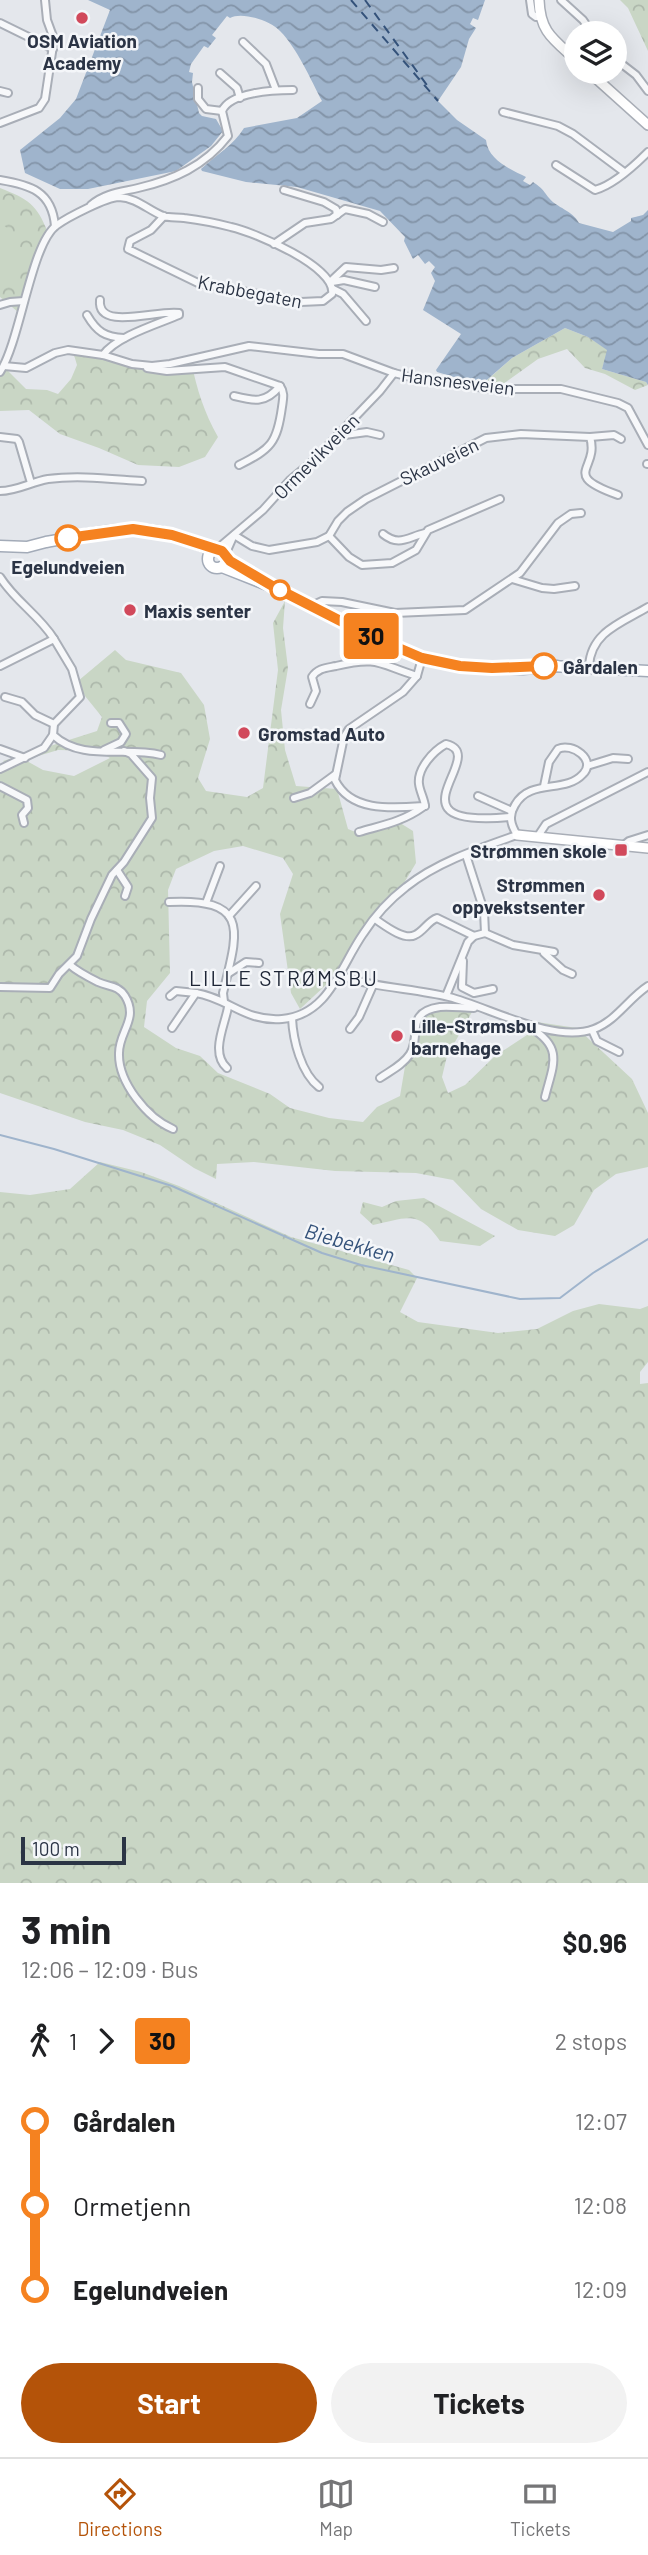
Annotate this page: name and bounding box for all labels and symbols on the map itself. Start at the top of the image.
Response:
marker: OSM Aviation Academy [74,10,90,26]
place label: OSM Aviation Academy [27,29,137,74]
street label: Krabbegaten [196,270,304,312]
street label: Hansnesveien [400,363,516,399]
street label: Ormevikveien [268,408,364,504]
street label: Skauveien [396,432,482,490]
marker: Egelundveien [55,525,81,551]
place label: Egelundveien [11,555,125,578]
unlabelled marker [270,580,290,600]
place label: Maxis senter [144,599,252,622]
marker: Maxis senter [122,602,138,618]
line badge: 30 [340,613,402,659]
marker: Gårdalen [531,653,557,679]
place label: Gårdalen [563,655,638,678]
place label: Gromstad Auto [258,722,385,745]
marker: Gromstad Auto [236,725,252,741]
place label: Strømmen skole [470,839,607,862]
marker: Strømmen skole [613,842,629,858]
place label: Strømmen oppvekstsenter [452,873,586,918]
marker: Strømmen oppvekstsenter [591,887,607,903]
district label: LILLE STRØMSBU [189,965,379,990]
place label: Lille-Strømsbu barnehage [411,1014,537,1059]
marker: Lille-Strømsbu barnehage [389,1028,405,1044]
water label: Biebekken [302,1217,398,1267]
scale bar [21,1834,126,1866]

